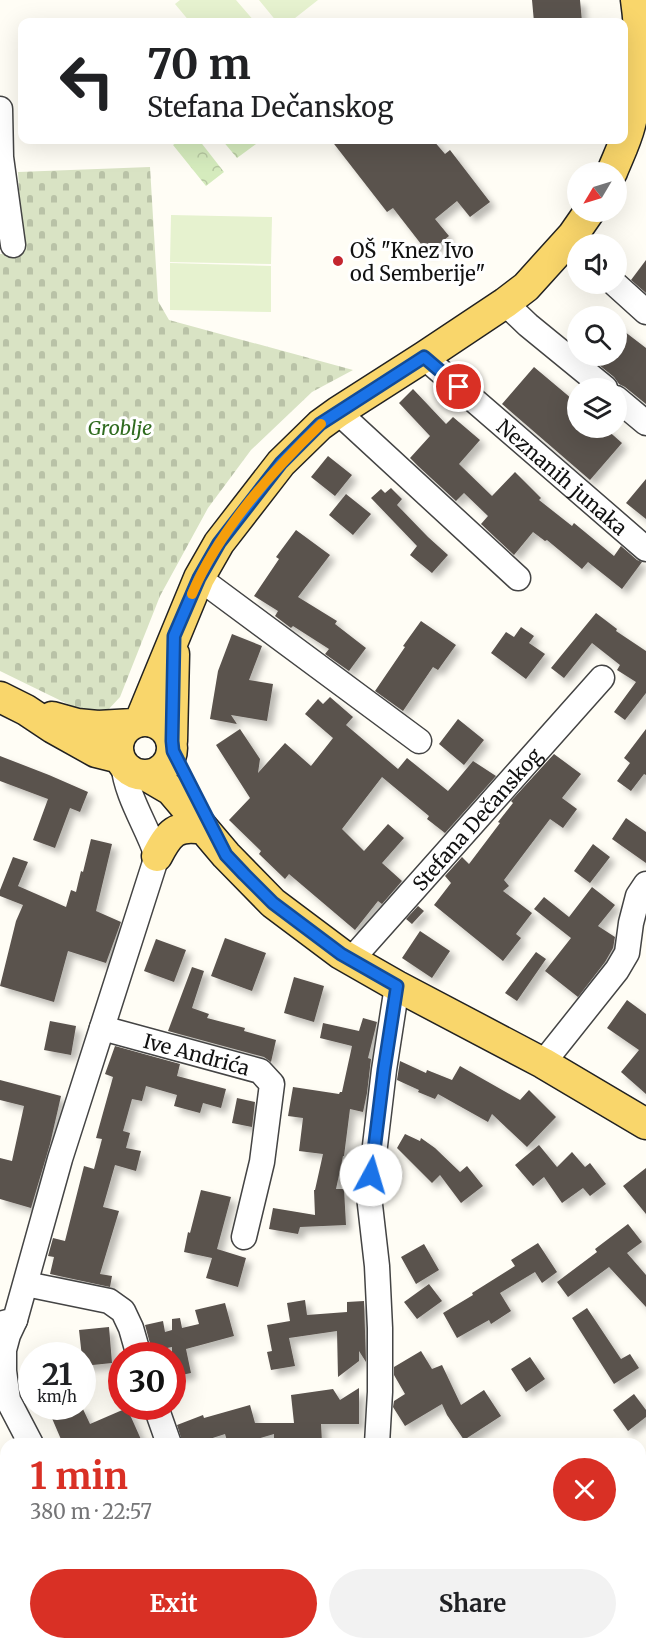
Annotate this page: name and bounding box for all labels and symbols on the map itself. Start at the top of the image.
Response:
north arrow [567,162,627,222]
place label: OŠ "Knez Ivo od Semberije" [350,237,485,286]
marker: OŠ "Knez Ivo od Semberije" [331,254,345,268]
pin [433,361,484,412]
street label: Neznanih junaka [492,414,633,540]
park label: Groblje [88,415,152,440]
street label: Stefana Dečanskog [407,742,547,895]
street label: Ive Andrića [141,1027,253,1080]
position arrow [339,1143,403,1207]
speed limit sign: 30 [108,1342,186,1420]

